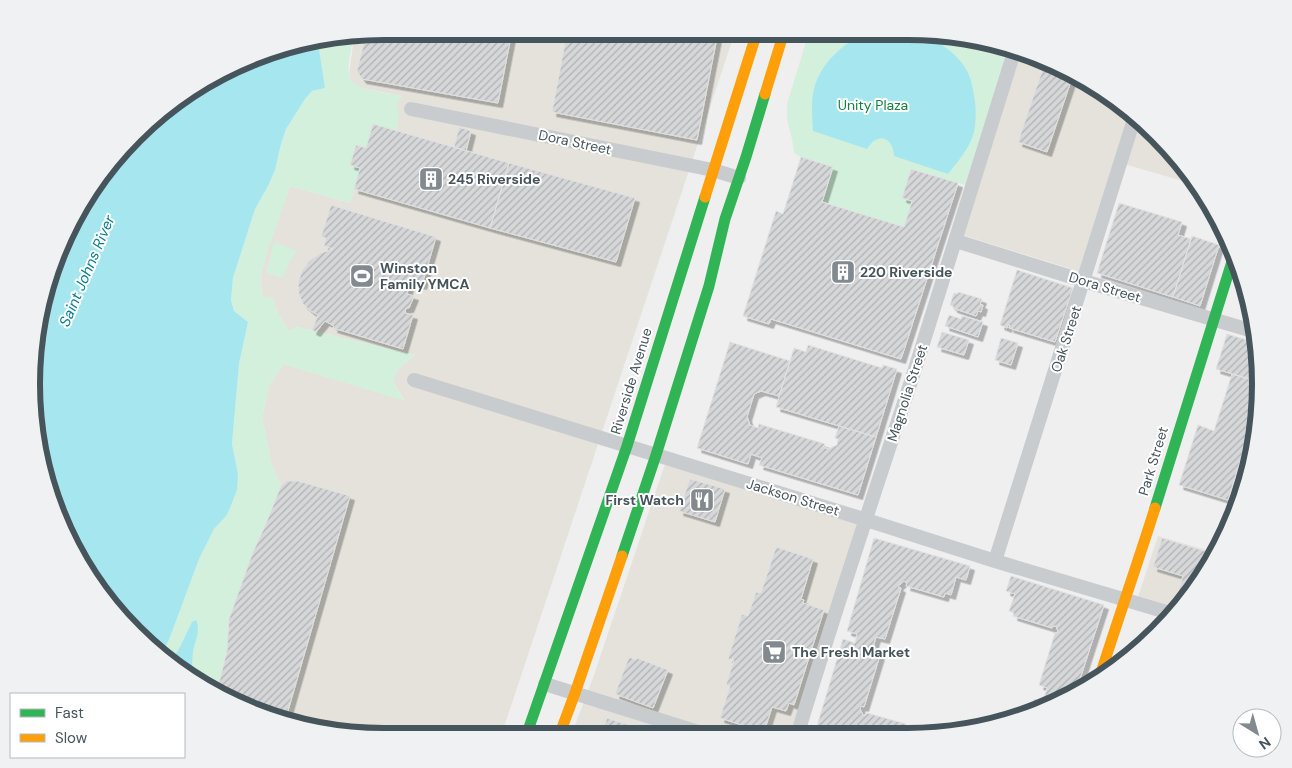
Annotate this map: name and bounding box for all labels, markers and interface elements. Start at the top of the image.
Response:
park label: Unity Plaza [838,96,908,114]
street label: Dora Street [537,125,613,159]
building icon: 245 Riverside [418,166,444,192]
place label: 245 Riverside [448,170,540,188]
water label: Saint Johns River [55,212,120,330]
place label: Winston Family YMCA [380,259,469,293]
building icon: 220 Riverside [830,259,856,285]
sports icon: Winston Family YMCA [349,263,375,289]
place label: 220 Riverside [860,263,953,281]
street label: Dora Street [1067,268,1143,306]
street label: Oak Street [1047,303,1085,375]
street label: Riverside Avenue [606,326,656,436]
street label: Magnolia Street [883,342,931,444]
street label: Park Street [1134,424,1172,498]
street label: Jackson Street [744,474,842,520]
restaurant icon: First Watch [689,487,715,513]
place label: First Watch [605,491,684,509]
supermarket icon: The Fresh Market [761,639,787,665]
place label: The Fresh Market [792,643,910,661]
legend [10,693,185,758]
text: Fast [55,703,84,723]
north arrow [1232,708,1282,758]
text: Slow [55,728,88,748]
text: N [1255,733,1274,754]

